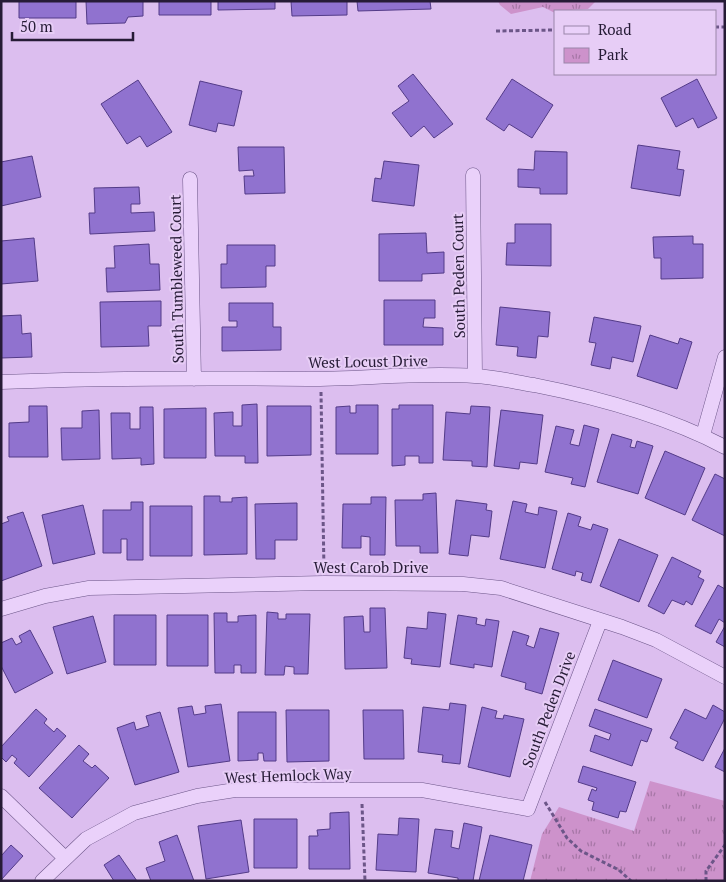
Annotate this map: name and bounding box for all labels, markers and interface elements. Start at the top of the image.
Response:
scale bar [12,10,134,42]
legend [554,10,716,75]
text: 50 m [20,16,53,36]
text: Road [598,19,631,39]
text: Park [598,44,628,64]
street label: South Tumbleweed Court [165,194,187,364]
street label: South Peden Court [447,213,469,339]
street label: West Locust Drive [308,350,428,372]
street label: West Carob Drive [313,557,429,577]
street label: South Peden Drive [517,648,579,770]
street label: West Hemlock Way [224,763,352,787]

